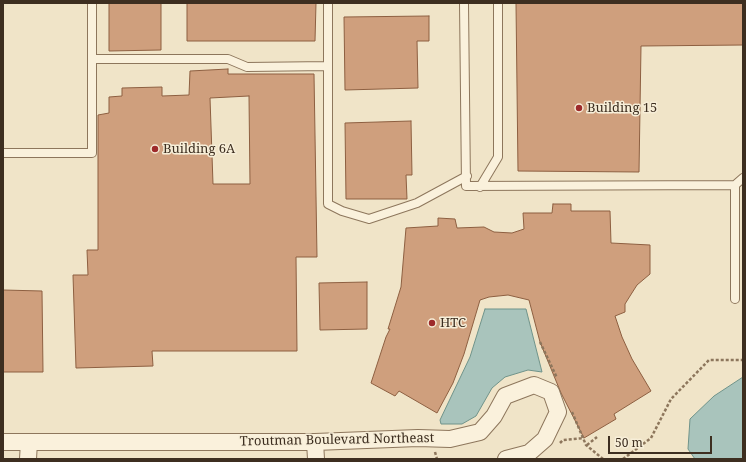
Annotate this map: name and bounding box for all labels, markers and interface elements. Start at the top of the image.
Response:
place label: Building 15 [587,100,657,116]
marker: Building 15 [574,103,584,113]
place label: Building 6A [163,141,235,157]
marker: Building 6A [150,144,160,154]
place label: HTC [440,315,466,331]
marker: HTC [427,318,437,328]
scale bar [610,428,714,454]
street label: Troutman Boulevard Northeast [240,431,434,449]
text: 50 m [615,434,643,451]

